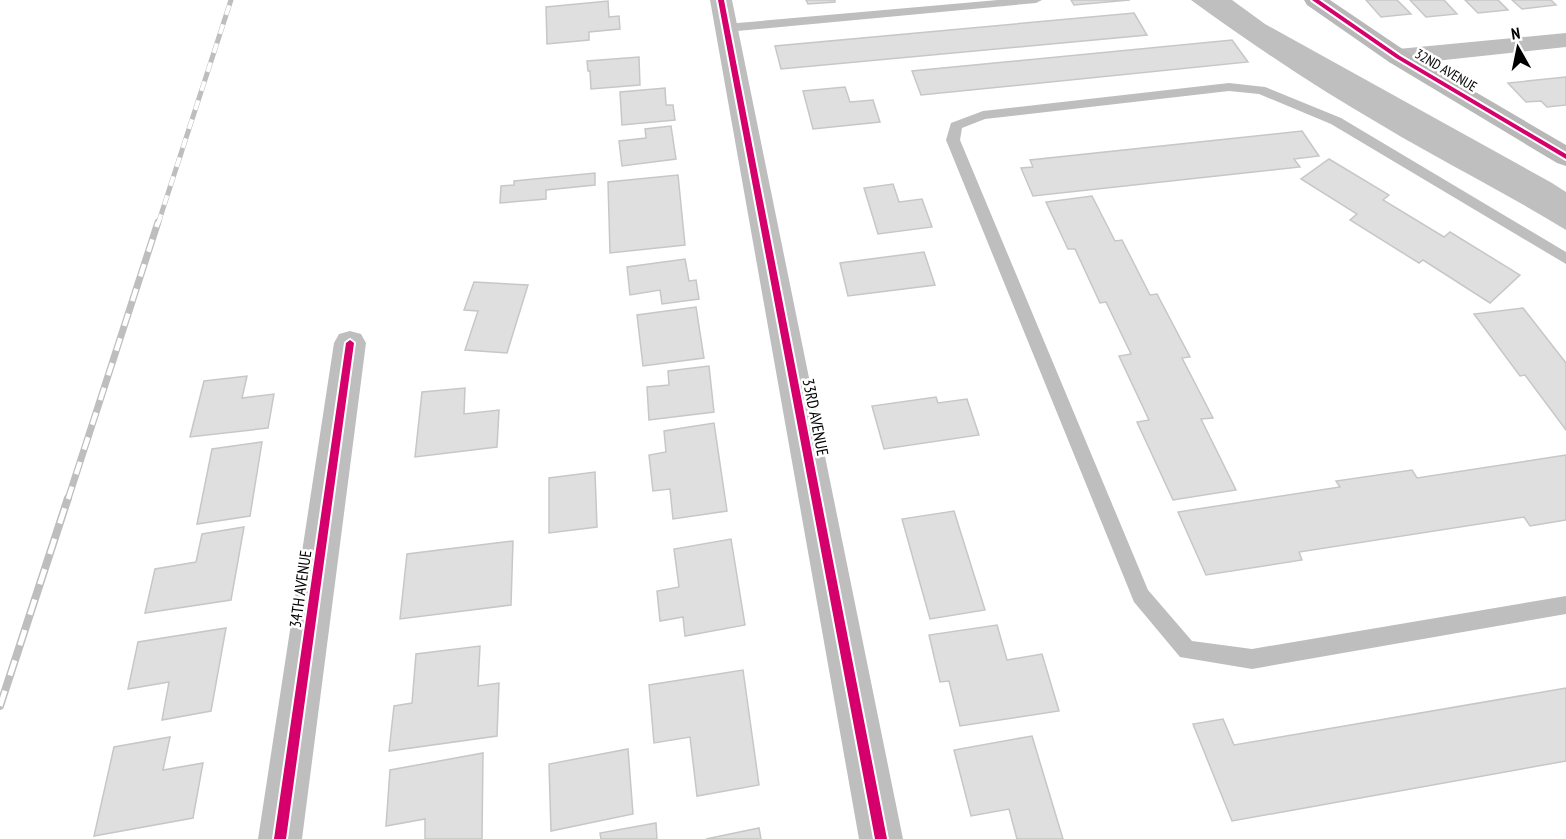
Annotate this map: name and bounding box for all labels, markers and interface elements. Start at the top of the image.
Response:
north arrow [1488,18,1548,78]
text: N [1510,23,1521,44]
street label: 32ND AVENUE [1412,44,1480,96]
street label: 33RD AVENUE [799,377,833,458]
street label: 34TH AVENUE [285,549,315,629]

